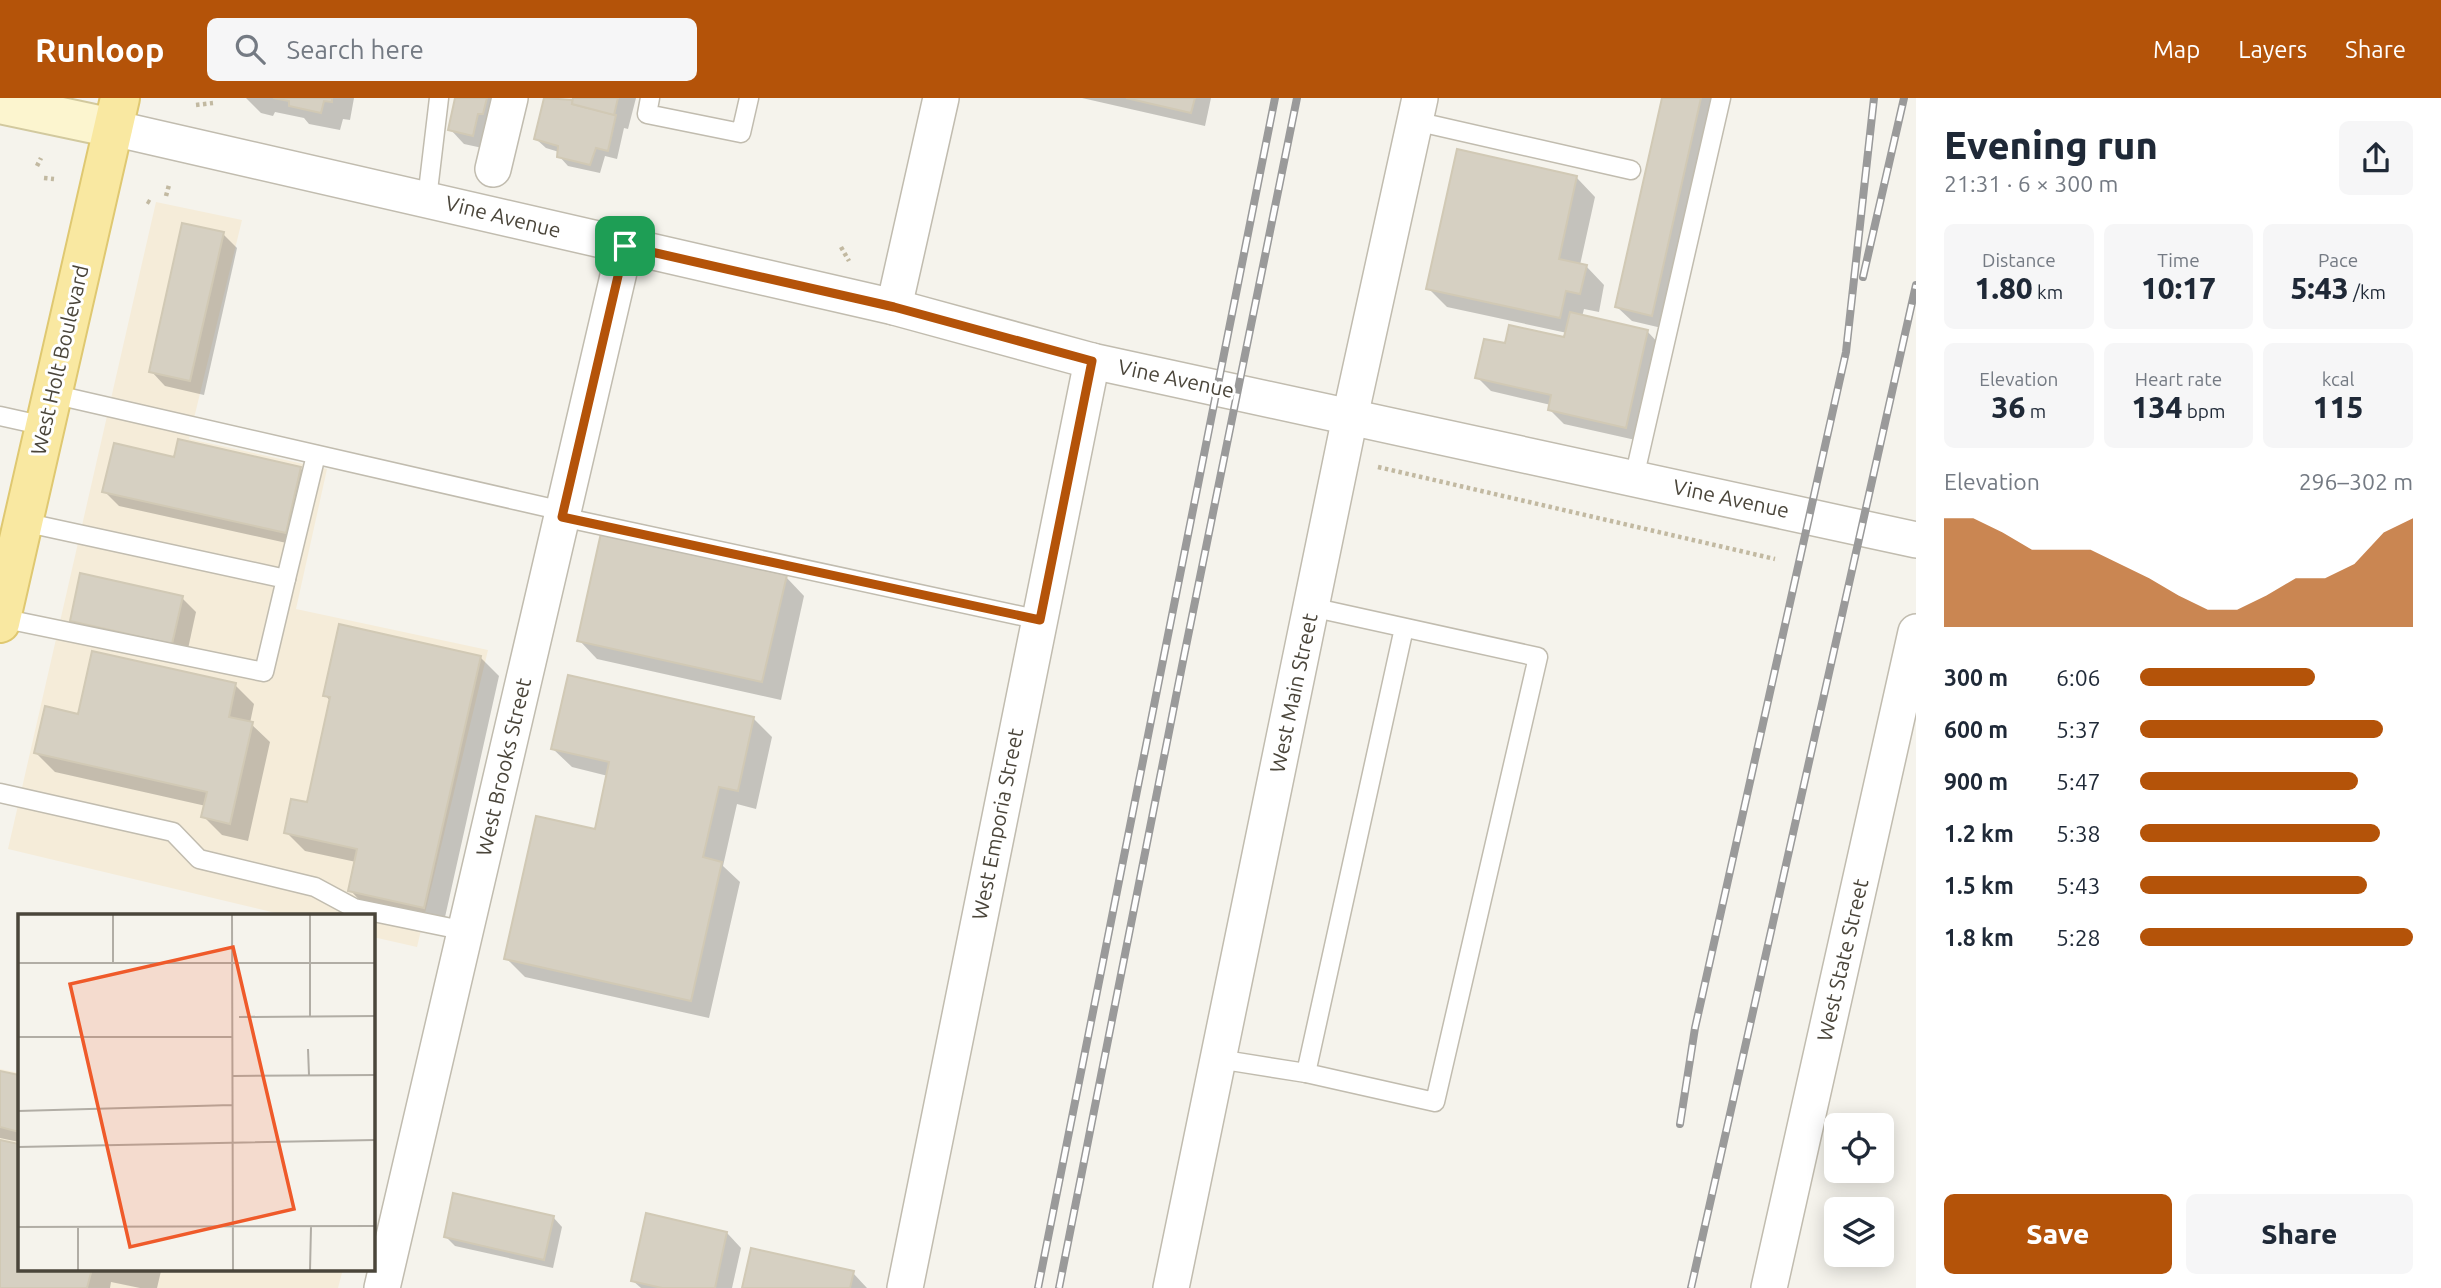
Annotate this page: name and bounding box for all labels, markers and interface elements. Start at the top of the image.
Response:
search box [207,18,697,81]
icon: search [231,30,269,68]
text: Runloop [35,31,165,68]
text: Search here [287,35,424,64]
text: Map [2153,36,2200,63]
text: Layers [2238,36,2307,63]
text: Share [2345,36,2406,63]
button: share [2339,121,2413,195]
text: Evening run [1944,124,2158,166]
text: 21:31 · 6 × 300 m [1944,171,2118,196]
street label: Vine Avenue [443,190,564,242]
pin [595,216,655,276]
icon: arrive [606,227,644,265]
text: Distance [1982,249,2056,271]
text: Time [2157,249,2200,271]
text: Pace [2318,249,2358,271]
street label: West Holt Boulevard [25,262,93,457]
text: 1.80 [1975,271,2033,305]
text: 10:17 [2141,271,2216,305]
text: 5:43 [2290,271,2349,305]
text: km [2033,281,2063,303]
text: /km [2349,281,2386,303]
street label: Vine Avenue [1116,354,1237,402]
text: Elevation [1979,368,2058,390]
text: Heart rate [2135,368,2222,390]
text: kcal [2322,368,2355,390]
text: 36 [1992,390,2025,424]
text: 134 [2132,390,2182,424]
text: 115 [2313,390,2364,424]
text: m [2025,400,2046,422]
text: bpm [2182,400,2225,422]
text: Elevation [1944,469,2040,494]
text: 296–302 m [2299,469,2413,494]
street label: Vine Avenue [1671,474,1792,522]
street label: West Main Street [1264,611,1322,775]
text: 300 m [1944,665,2008,690]
text: 6:06 [2056,665,2101,690]
street label: West Brooks Street [471,675,535,858]
text: 600 m [1944,717,2008,742]
text: 5:37 [2056,717,2101,742]
street label: West Emporia Street [967,726,1027,922]
text: 900 m [1944,769,2008,794]
text: 5:47 [2056,769,2101,794]
text: 1.2 km [1944,821,2014,846]
text: 5:38 [2056,821,2101,846]
text: 1.5 km [1944,873,2014,898]
text: 5:43 [2056,873,2101,898]
street label: West State Street [1812,876,1872,1043]
inset map [18,914,374,1270]
text: 1.8 km [1944,925,2014,950]
text: 5:28 [2056,925,2101,950]
map controls [1824,1113,1894,1267]
button: locate [1824,1113,1894,1183]
button: Save [1944,1194,2172,1274]
button: Share [2186,1194,2413,1274]
button: layers [1824,1197,1894,1267]

